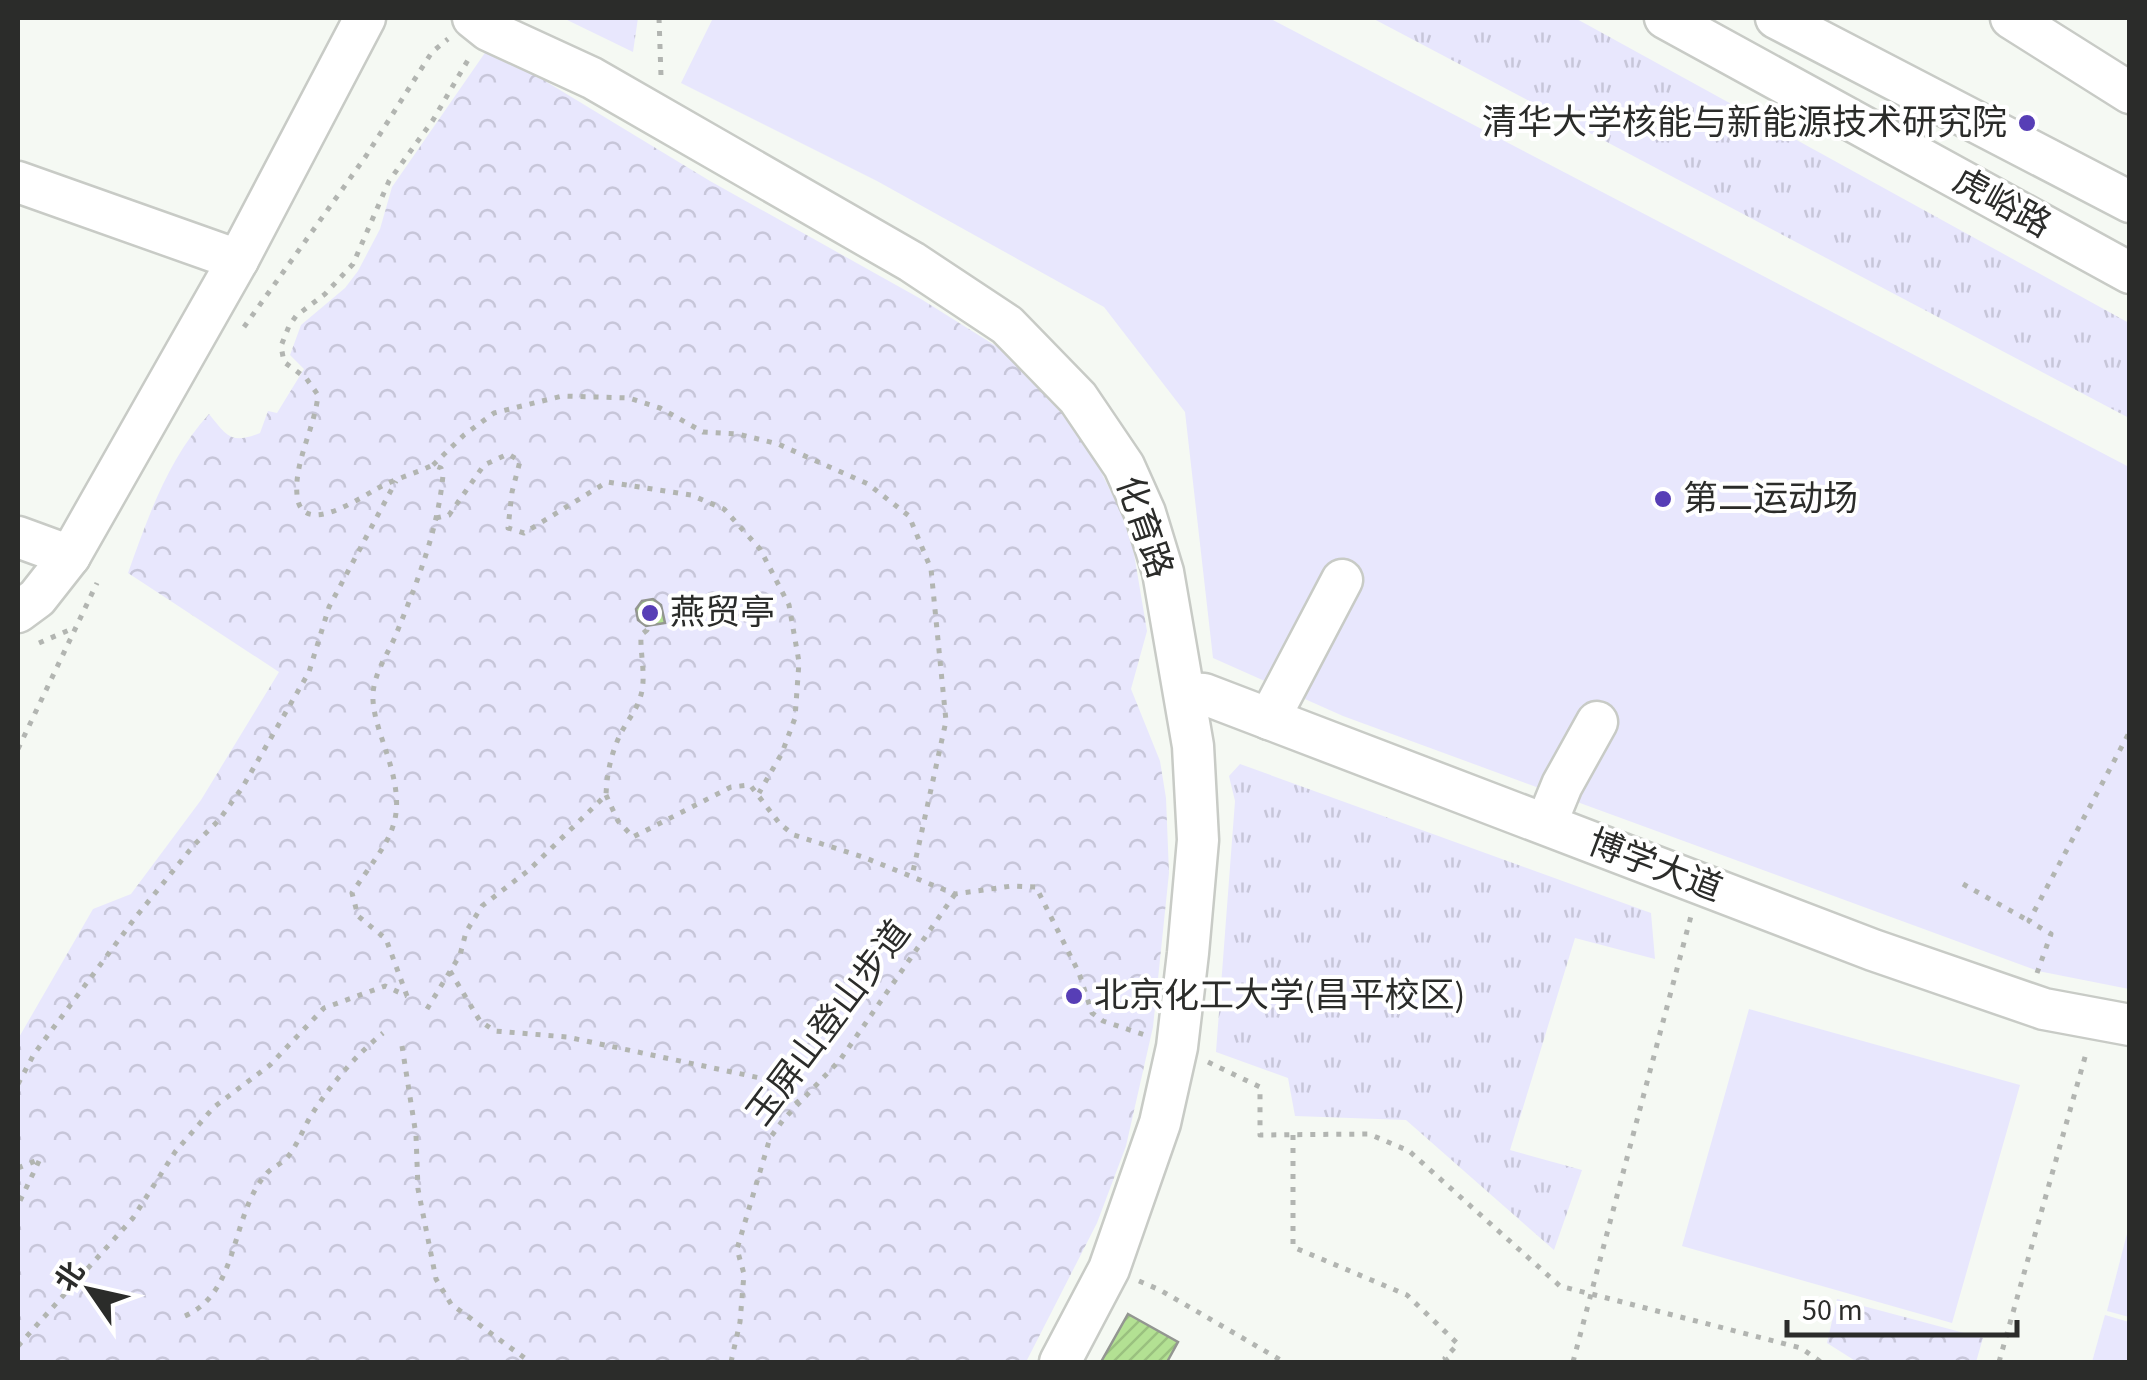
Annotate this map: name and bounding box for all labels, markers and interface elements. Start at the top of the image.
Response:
place label: 清华大学核能与新能源技术研究院 [1482,98,2007,148]
marker: 清华大学核能与新能源技术研究院 [2016,112,2038,134]
street label: 虎峪路 [1944,156,2060,250]
street label: 化育路 [1103,469,1185,585]
place label: 第二运动场 [1683,474,1858,524]
marker: 第二运动场 [1652,488,1674,510]
place label: 燕贸亭 [670,588,775,638]
marker: 燕贸亭 [639,602,661,624]
street label: 博学大道 [1581,818,1729,914]
street label: 玉屏山登山步道 [735,910,923,1136]
place label: 北京化工大学(昌平校区) [1094,971,1465,1021]
marker: 北京化工大学(昌平校区) [1063,985,1085,1007]
north arrow [40,1240,140,1340]
text: 北 [46,1254,95,1299]
scale bar [1787,1275,2017,1337]
text: 50 m [1802,1289,1863,1332]

